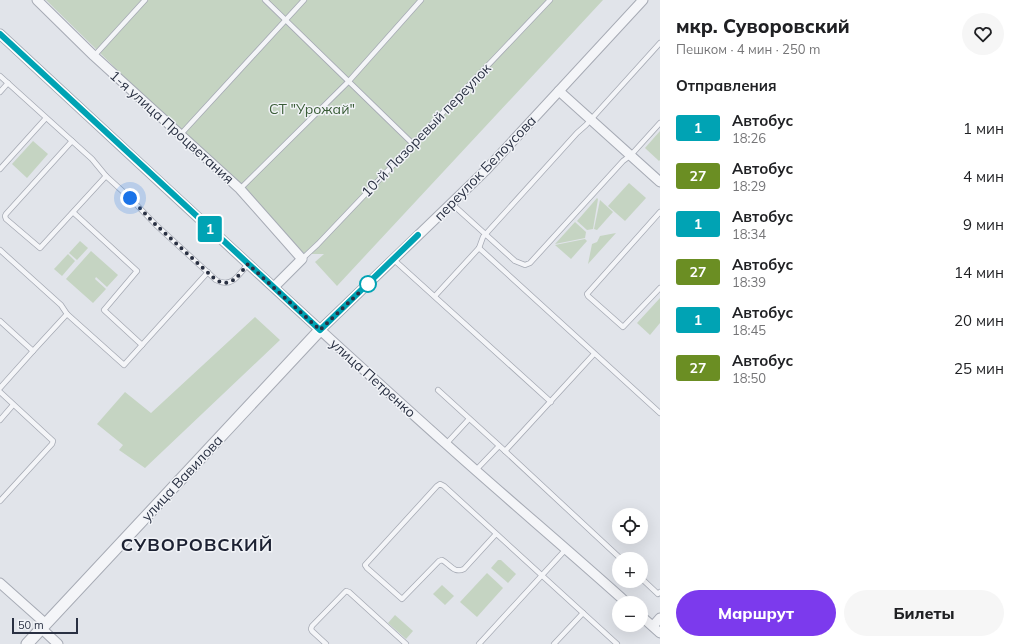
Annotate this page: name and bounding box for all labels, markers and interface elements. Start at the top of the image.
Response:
button: heart [962,13,1004,55]
text: мкр. Суворовский [676,14,850,38]
text: Пешком · 4 мин · 250 m [676,41,820,57]
street label: 10-й Лазоревый переулок [357,59,495,201]
street label: 1-я улица Процветания [106,66,238,188]
text: Отправления [676,76,777,95]
park label: СТ "Урожай" [269,100,355,118]
text: Автобус [732,111,793,130]
street label: переулок Белоусова [430,112,540,224]
text: 1 [694,119,702,137]
text: 1 мин [963,119,1004,138]
text: 18:26 [732,130,766,146]
text: Автобус [732,159,793,178]
text: 27 [690,167,706,185]
text: 4 мин [963,167,1004,186]
text: 18:29 [732,178,766,194]
your location [120,188,140,208]
text: Автобус [732,207,793,226]
text: 1 [694,215,702,233]
text: 9 мин [963,215,1004,234]
line badge: 1 [197,216,223,242]
text: 1 [206,220,214,238]
text: 18:34 [732,226,766,242]
text: Автобус [732,255,793,274]
text: 27 [690,263,706,281]
text: 14 мин [954,263,1004,282]
text: 18:39 [732,274,766,290]
unlabelled marker [359,275,377,293]
text: Автобус [732,303,793,322]
text: 1 [694,311,702,329]
text: 20 мин [954,311,1004,330]
text: 18:45 [732,322,766,338]
street label: улица Петренко [326,335,420,421]
text: Автобус [732,351,793,370]
text: 27 [690,359,706,377]
text: 25 мин [954,359,1004,378]
text: 18:50 [732,370,766,386]
street label: улица Вавилова [137,431,227,525]
map controls [612,508,648,632]
button: locate [612,508,648,544]
district label: СУВОРОВСКИЙ [121,533,273,556]
button: + [612,552,648,588]
button: Маршрут [676,590,836,636]
button: Билеты [844,590,1004,636]
button: − [612,596,648,632]
scale bar [12,616,78,635]
text: 50 m [18,618,44,632]

